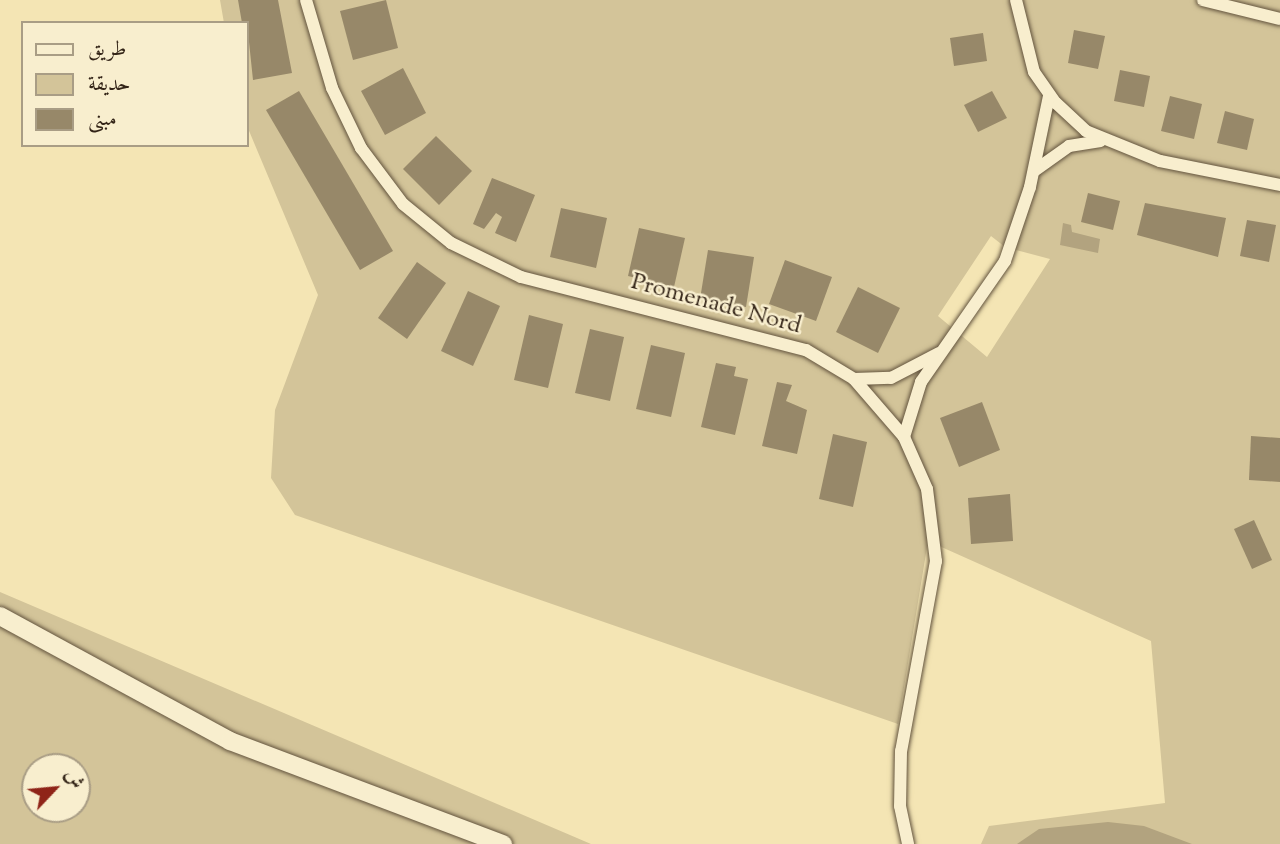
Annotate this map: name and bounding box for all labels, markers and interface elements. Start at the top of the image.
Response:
legend [21,21,248,147]
text: طريق [88,35,126,65]
text: حديقة [88,70,131,100]
text: مبنى [88,105,117,135]
street label: Promenade Nord [628,268,804,342]
north arrow [21,753,91,823]
text: ش [57,765,90,794]

